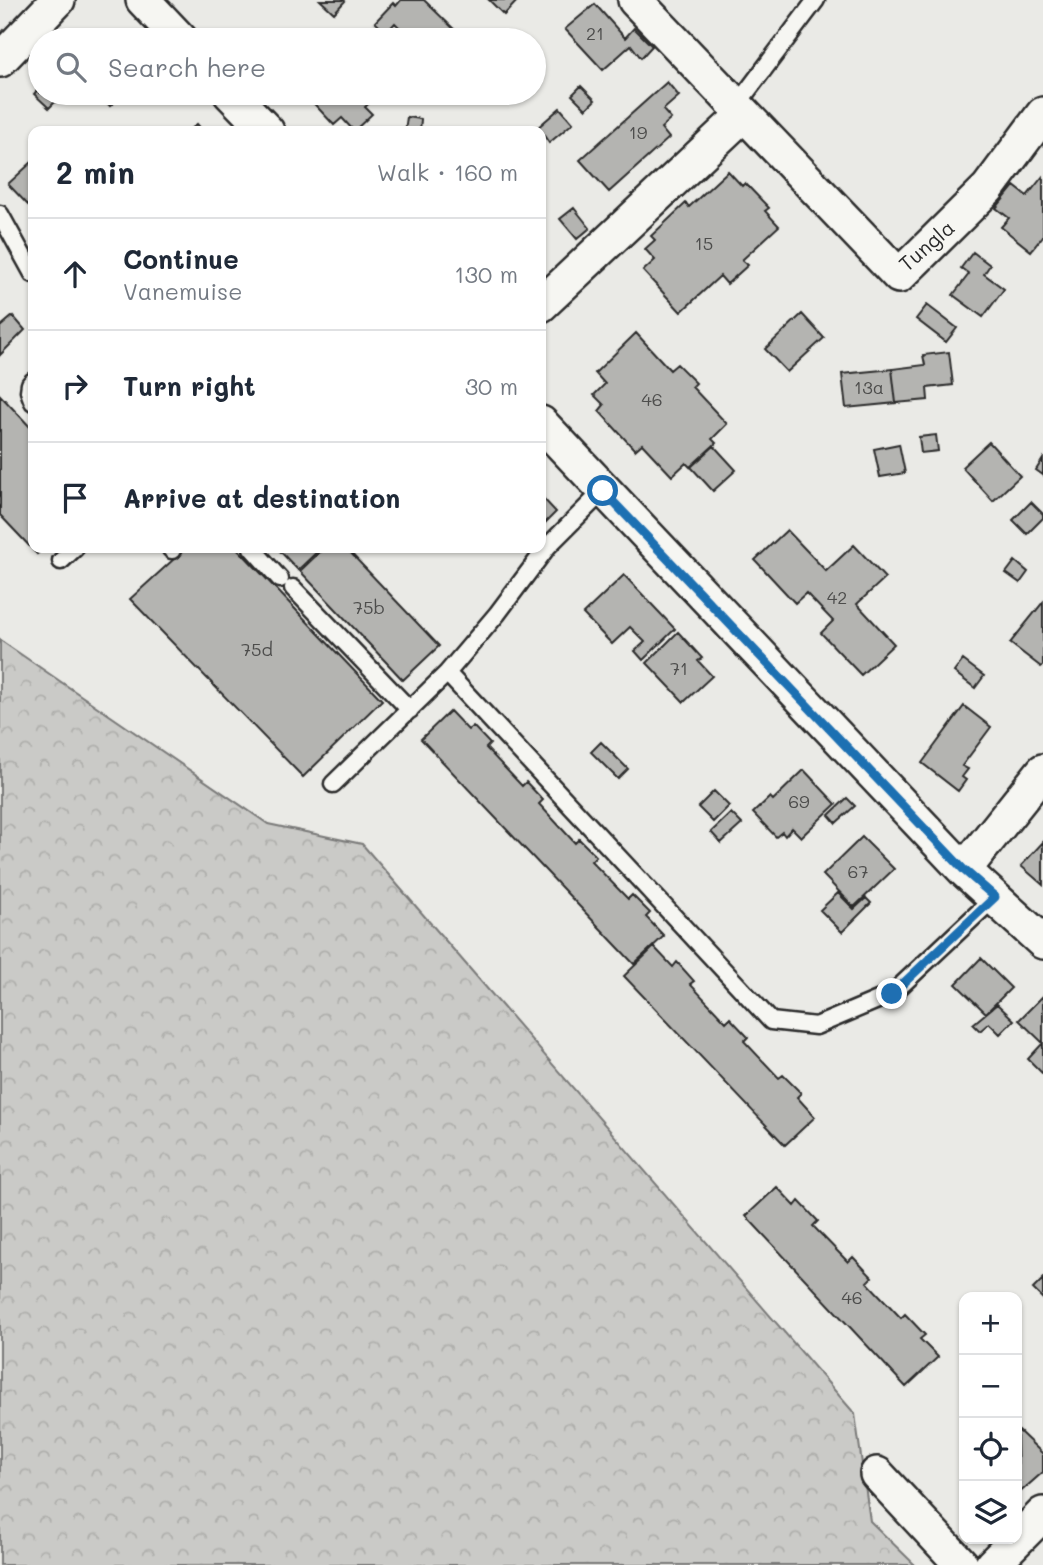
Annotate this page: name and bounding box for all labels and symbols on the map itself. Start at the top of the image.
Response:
house number: 21 [586,21,604,45]
house number: 19 [629,120,648,144]
street label: Tungla [892,213,960,276]
house number: 15 [695,231,713,255]
house number: 13a [854,375,884,399]
house number: 46 [641,387,663,411]
route start [587,475,618,506]
house number: 42 [827,585,847,609]
house number: 75b [353,595,385,619]
house number: 75d [241,637,273,661]
house number: 71 [670,656,688,680]
house number: 69 [788,789,810,813]
house number: 67 [848,859,868,883]
route end [876,978,907,1009]
house number: 46 [841,1285,863,1309]

